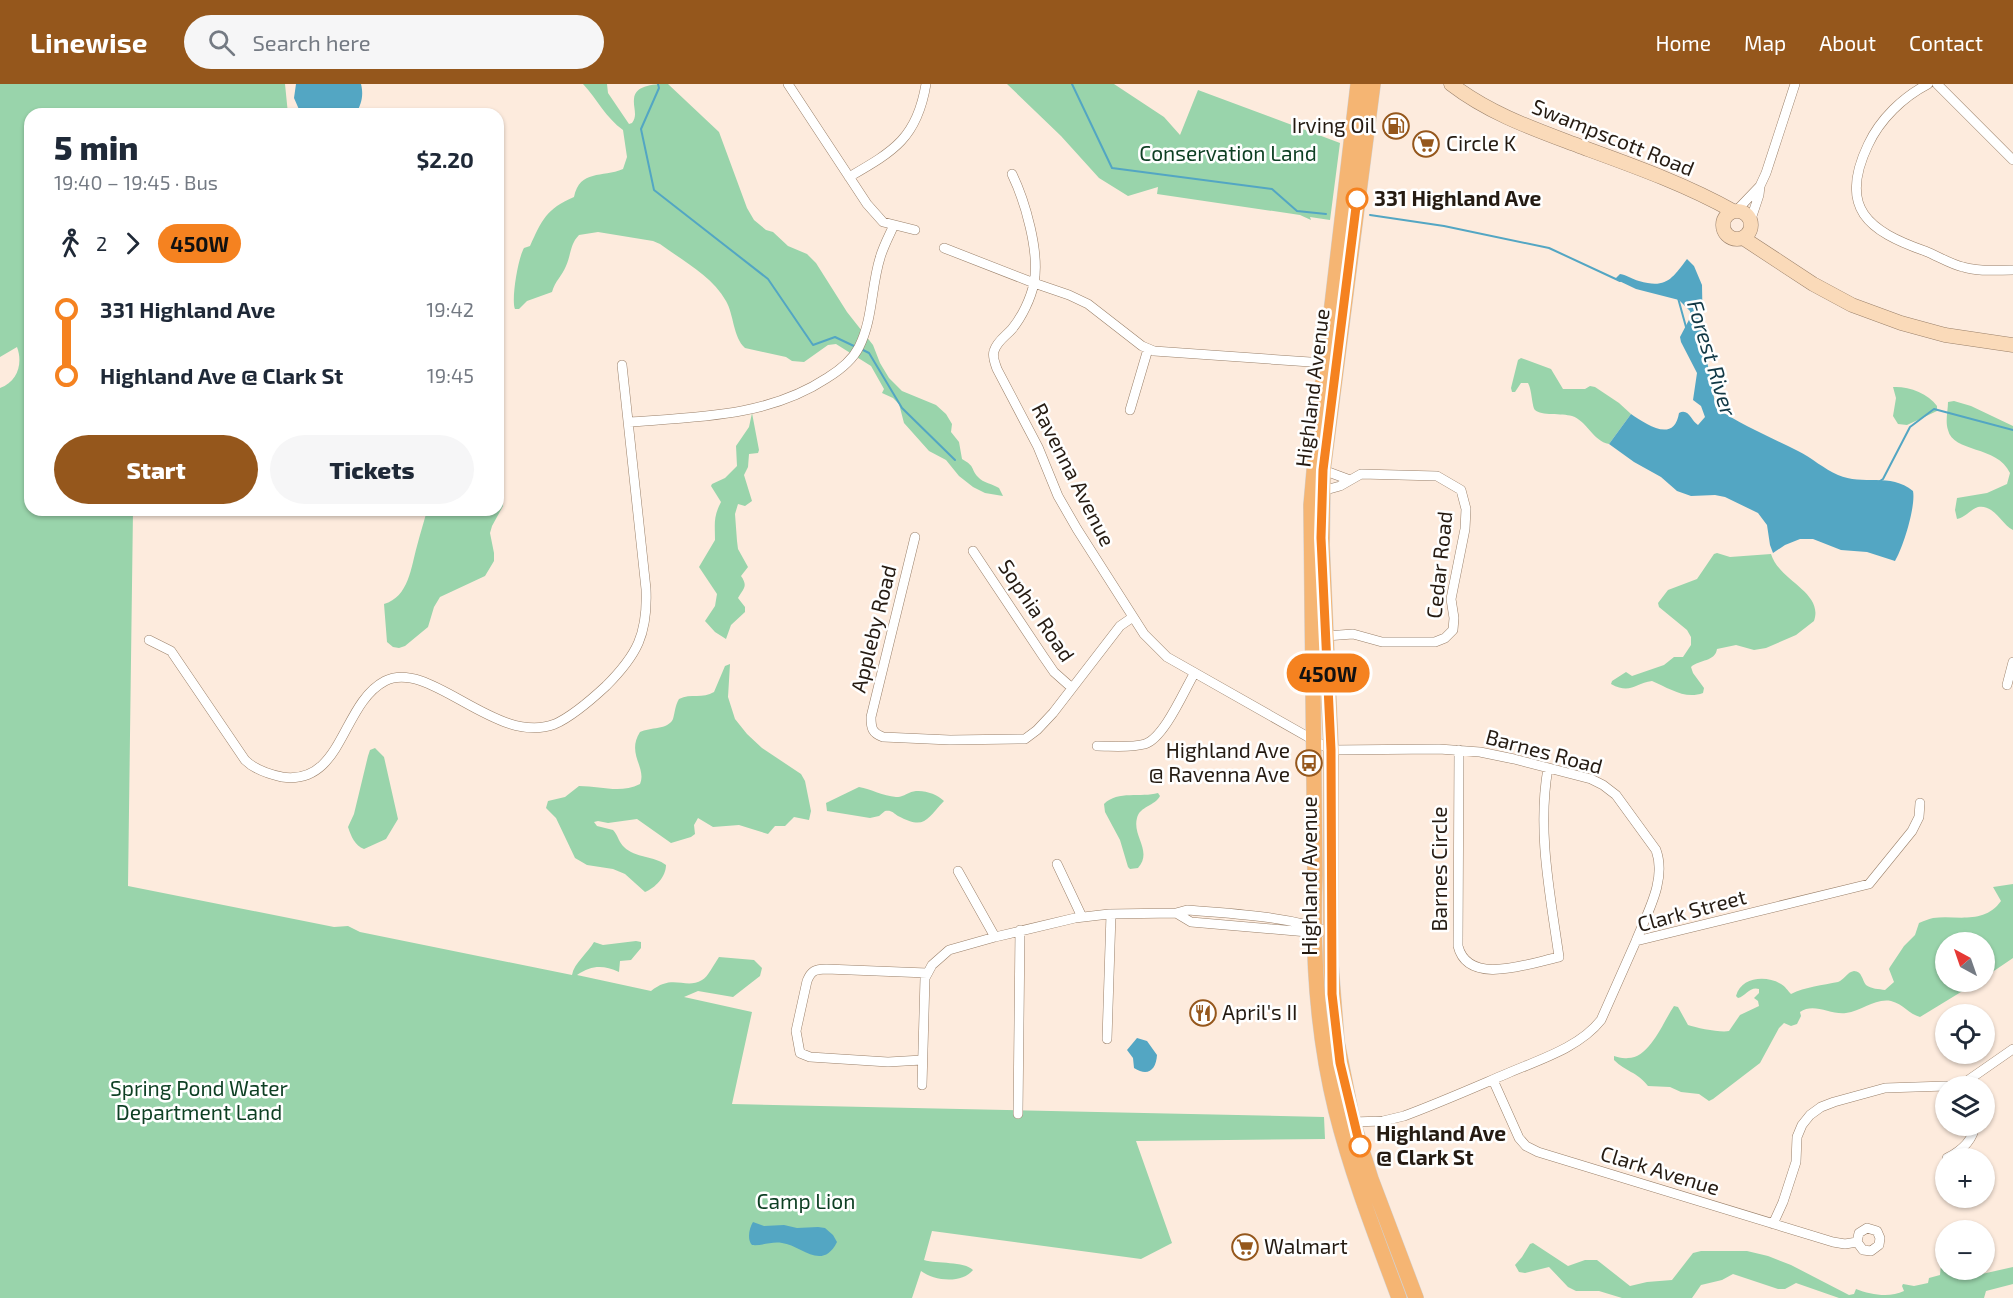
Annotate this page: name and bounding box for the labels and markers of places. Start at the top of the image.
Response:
fuel station icon: Irving Oil [1381,111,1411,141]
place label: Irving Oil [1292,112,1377,137]
supermarket icon: Circle K [1411,129,1441,159]
place label: Circle K [1446,130,1517,155]
place label: 331 Highland Ave [1374,185,1542,210]
marker: 331 Highland Ave [1346,188,1368,210]
place label: Highland Ave @ Ravenna Ave [1148,737,1290,786]
bus stop icon: Highland Ave @ Ravenna Ave [1294,748,1324,778]
restaurant icon: April's II [1188,998,1218,1028]
place label: April's II [1222,999,1297,1024]
place label: Highland Ave @ Clark St [1376,1120,1506,1169]
marker: Highland Ave @ Clark St [1349,1135,1371,1157]
supermarket icon: Walmart [1230,1232,1260,1262]
place label: Walmart [1264,1233,1348,1258]

